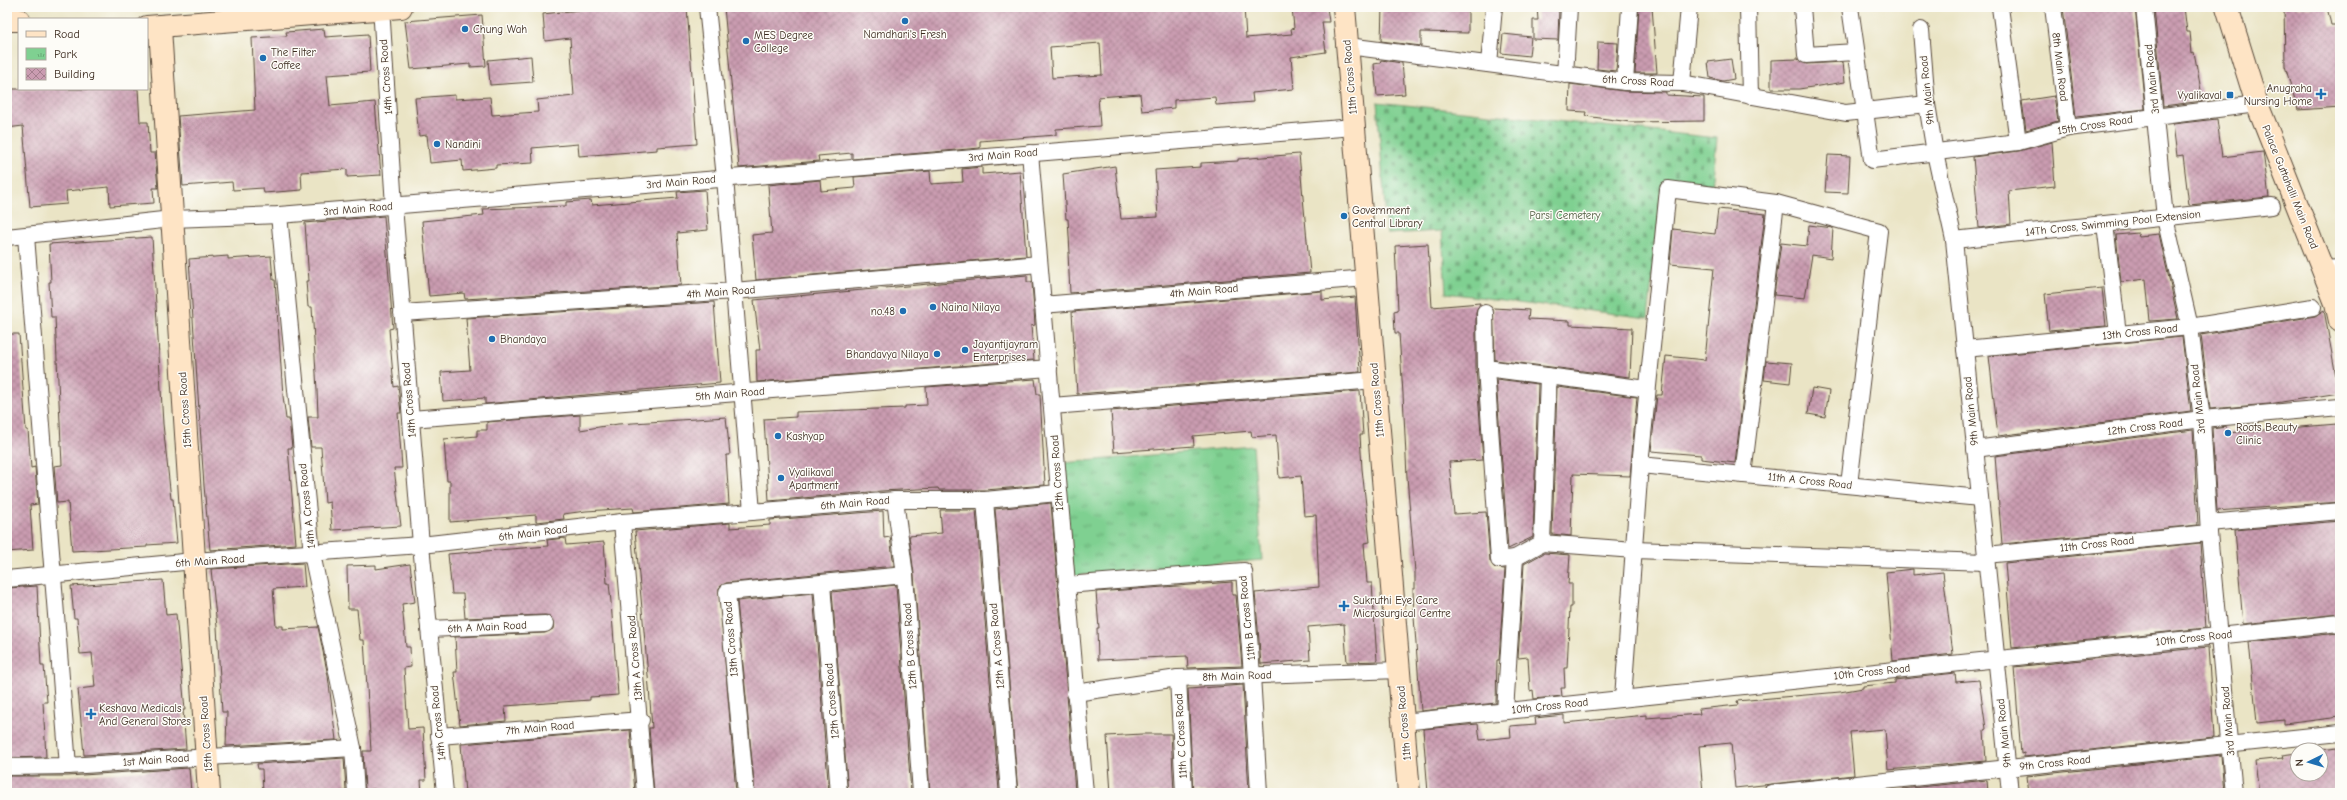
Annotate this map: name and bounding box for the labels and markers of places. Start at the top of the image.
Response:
marker: Namdhari's Fresh [900,16,910,26]
place label: Chung Wah [473,23,527,36]
marker: Chung Wah [460,24,470,34]
place label: Namdhari's Fresh [863,28,947,41]
place label: MES Degree College [754,29,814,55]
marker: MES Degree College [741,36,751,46]
place label: The Filter Coffee [271,46,316,72]
marker: The Filter Coffee [258,53,268,63]
place label: Anugraha Nursing Home [2244,82,2312,108]
marker: Anugraha Nursing Home [2315,88,2327,100]
place label: Vyalikaval [2178,89,2222,102]
marker: Vyalikaval [2225,90,2235,100]
place label: Nandini [445,138,481,151]
marker: Nandini [432,139,442,149]
place label: Government Central Library [1352,204,1422,230]
marker: Government Central Library [1339,211,1349,221]
place label: Naina Nilaya [941,301,1000,314]
marker: Naina Nilaya [928,302,938,312]
place label: no.48 [871,305,895,318]
marker: no.48 [898,306,908,316]
place label: Bhandaya [500,333,546,346]
marker: Bhandaya [487,334,497,344]
place label: Jayantijayram Enterprises [973,338,1038,364]
marker: Jayantijayram Enterprises [960,345,970,355]
place label: Bhandavya Nilaya [846,348,929,361]
marker: Bhandavya Nilaya [932,349,942,359]
place label: Roots Beauty Clinic [2236,421,2297,447]
marker: Roots Beauty Clinic [2223,428,2233,438]
place label: Kashyap [786,430,825,443]
marker: Kashyap [773,431,783,441]
place label: Vyalikaval Apartment [789,466,839,492]
marker: Vyalikaval Apartment [776,473,786,483]
place label: Sukruthi Eye Care Microsurgical Centre [1353,594,1451,620]
marker: Sukruthi Eye Care Microsurgical Centre [1338,600,1350,612]
place label: Keshava Medicals And General Stores [99,702,191,728]
marker: Keshava Medicals And General Stores [86,709,96,719]

